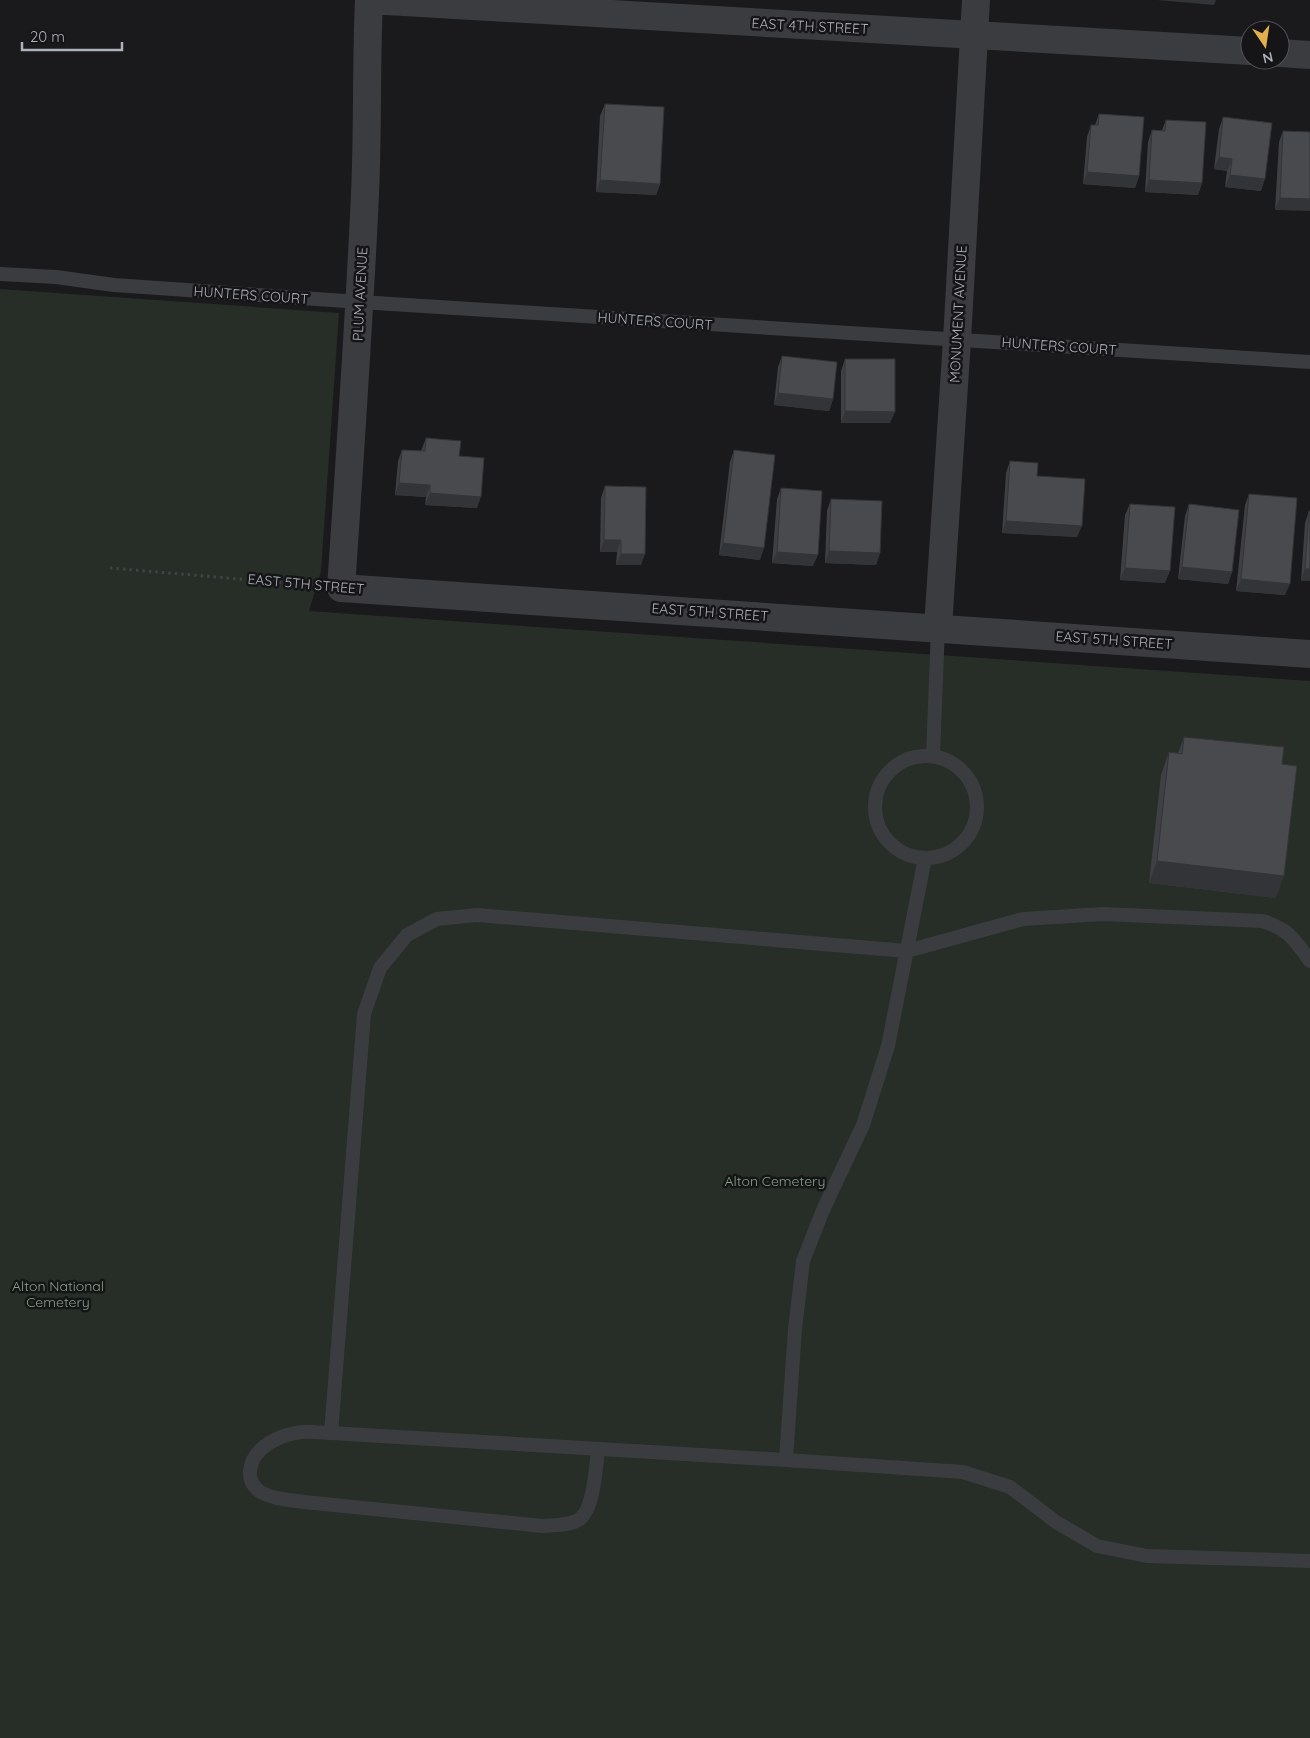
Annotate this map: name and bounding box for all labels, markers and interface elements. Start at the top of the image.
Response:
street label: EAST 4TH STREET [751,14,869,38]
scale bar [22,20,122,52]
north arrow [1240,20,1290,70]
text: 20 m [30,27,65,46]
text: N [1261,48,1275,68]
street label: MONUMENT AVENUE [945,245,971,383]
street label: PLUM AVENUE [349,247,371,341]
street label: HUNTERS COURT [193,282,309,308]
street label: HUNTERS COURT [597,308,713,334]
street label: HUNTERS COURT [1001,333,1117,359]
street label: EAST 5TH STREET [247,570,365,598]
street label: EAST 5TH STREET [651,599,769,625]
street label: EAST 5TH STREET [1055,627,1173,653]
park label: Alton Cemetery [725,1172,825,1190]
park label: Alton National Cemetery [12,1277,104,1311]

